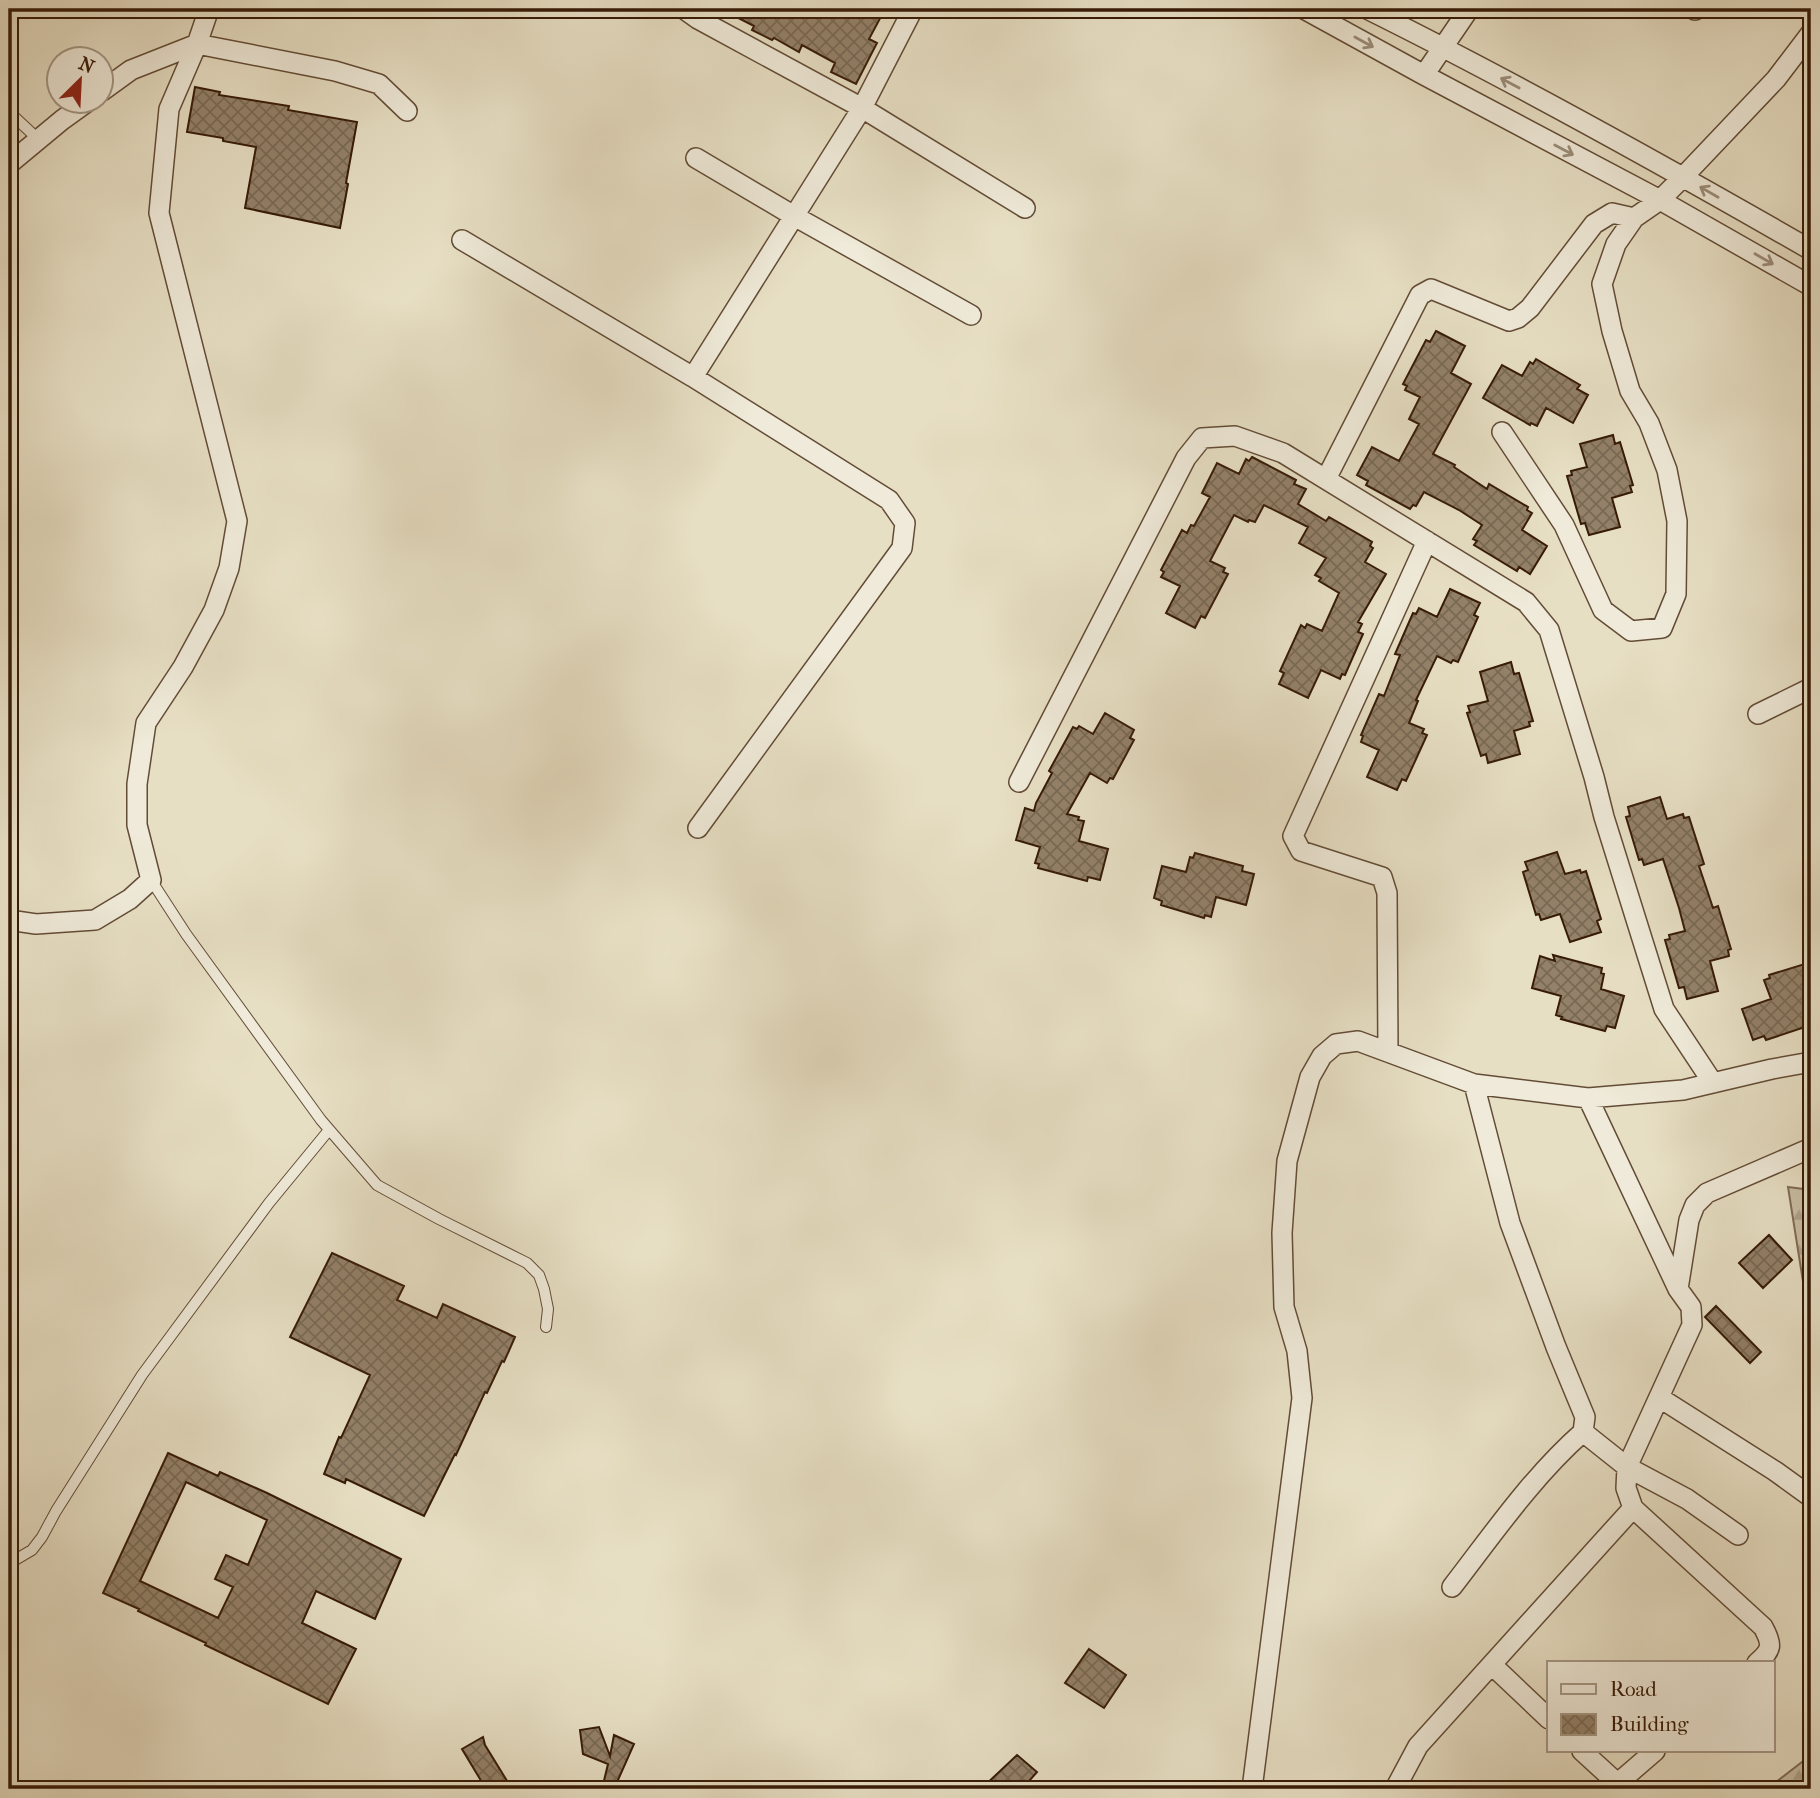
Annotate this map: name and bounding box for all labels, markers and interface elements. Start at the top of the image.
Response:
one-way arrow [1353,36,1374,49]
north arrow [46,46,116,116]
text: N [75,52,98,79]
one-way arrow [1500,76,1520,90]
one-way arrow [1553,143,1574,157]
one-way arrow [1700,185,1720,199]
one-way arrow [1753,252,1773,266]
legend [1547,1661,1774,1752]
text: Road [1610,1677,1657,1701]
text: Building [1610,1712,1689,1736]

